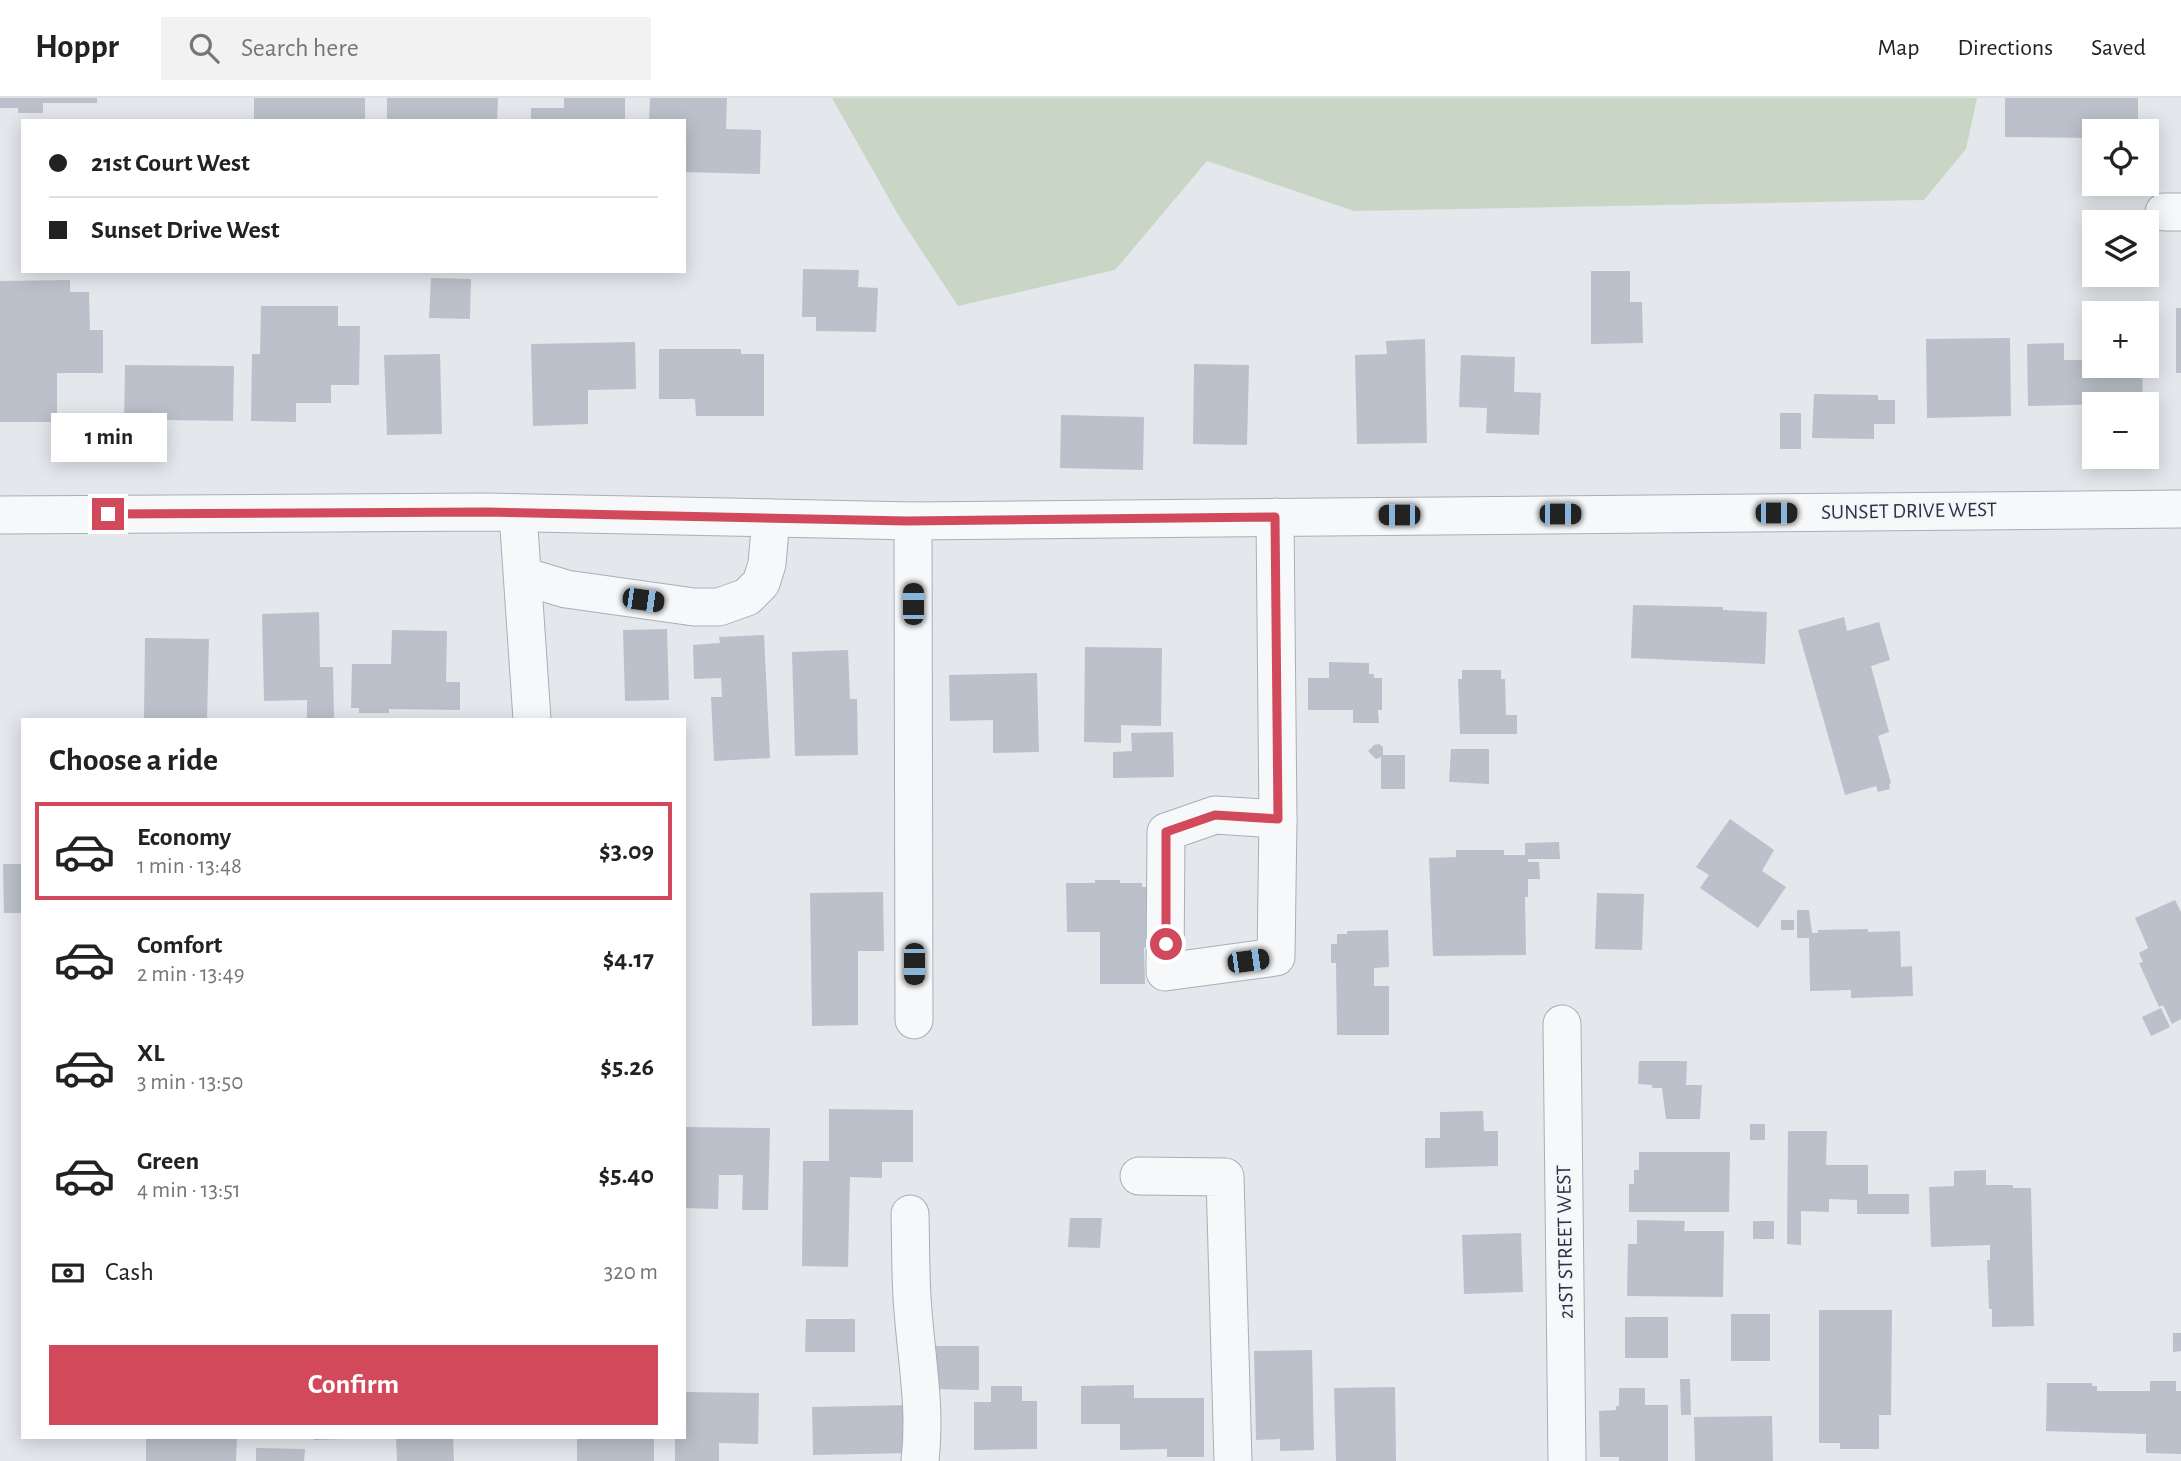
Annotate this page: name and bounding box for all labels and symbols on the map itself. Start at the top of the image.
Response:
callout: 1 min [50,412,166,462]
route end [92,498,124,530]
street label: SUNSET DRIVE WEST [1821,499,1997,523]
car [1756,503,1798,524]
car [1540,504,1582,525]
car [1379,505,1421,526]
car [903,583,924,625]
car [621,587,666,613]
route start [1150,928,1182,960]
car [904,943,925,985]
car [1226,948,1271,974]
street label: 21ST STREET WEST [1553,1165,1577,1319]

